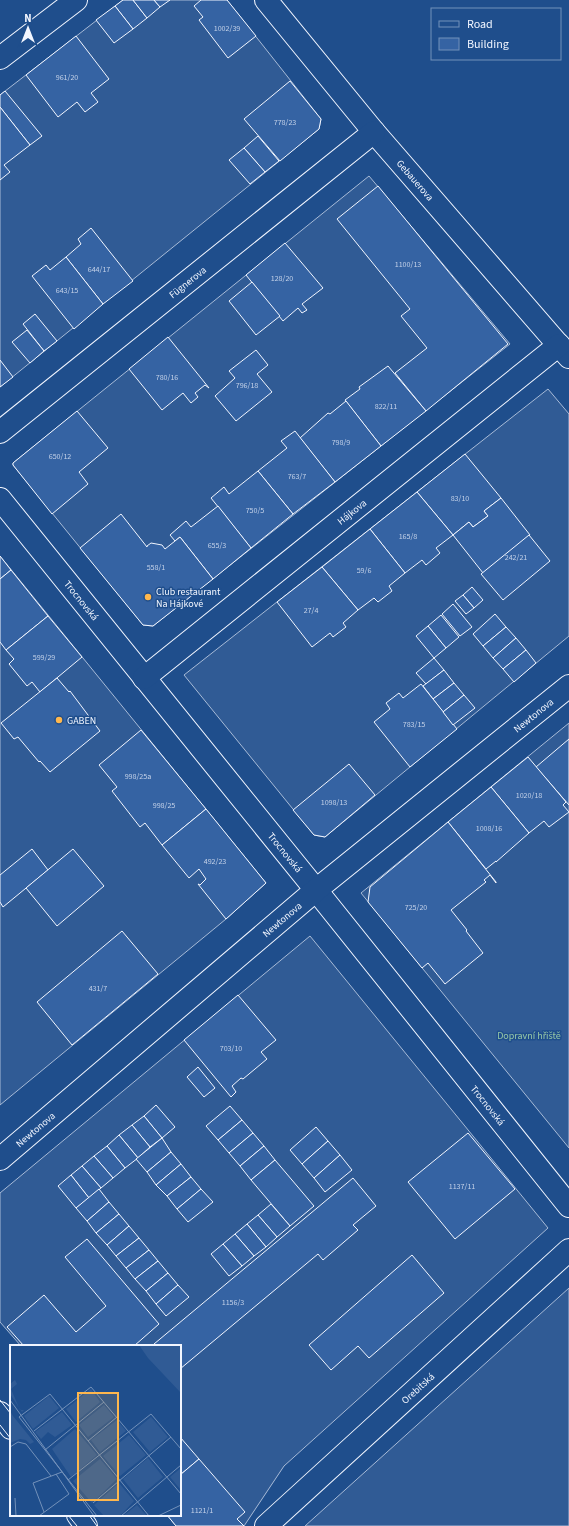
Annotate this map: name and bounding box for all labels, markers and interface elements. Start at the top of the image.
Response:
north arrow [8,8,48,48]
legend [431,8,561,60]
text: N [24,11,32,26]
text: Road [467,16,493,33]
house number: 1002/39 [214,23,240,34]
text: Building [467,36,509,53]
house number: 961/20 [56,72,78,83]
house number: 778/23 [274,117,296,128]
street label: Gebauerova [393,157,437,204]
house number: 1100/13 [395,259,421,270]
street label: Fügnerova [166,263,209,302]
house number: 644/17 [88,264,110,275]
house number: 128/20 [271,273,293,284]
house number: 643/15 [56,285,78,296]
house number: 780/16 [156,372,178,383]
house number: 796/18 [236,380,258,391]
house number: 822/11 [375,401,397,412]
house number: 798/9 [332,437,350,448]
house number: 650/12 [49,451,71,462]
house number: 763/7 [288,471,306,482]
house number: 83/10 [451,493,469,504]
street label: Hájkova [335,496,370,528]
house number: 750/5 [246,505,264,516]
house number: 165/8 [399,531,417,542]
house number: 655/3 [208,540,226,551]
house number: 242/21 [505,552,527,563]
house number: 558/1 [147,562,165,573]
house number: 59/6 [357,565,371,576]
street label: Trocnovská [60,578,101,624]
place label: Club restaurant Na Hájkové [156,585,221,611]
marker: Club restaurant Na Hájkové [143,592,153,602]
house number: 27/4 [304,605,318,616]
house number: 599/29 [33,652,55,663]
street label: Newtonova [511,695,557,736]
place label: GABEN [67,714,96,728]
marker: GABEN [54,715,64,725]
house number: 783/15 [403,719,425,730]
house number: 998/25a [125,771,151,782]
house number: 1020/18 [516,790,542,801]
house number: 1098/13 [321,797,347,808]
house number: 998/25 [153,800,175,811]
house number: 1008/16 [476,823,502,834]
street label: Trocnovská [264,830,305,876]
house number: 492/23 [204,856,226,867]
street label: Newtonova [260,899,305,941]
house number: 725/20 [405,902,427,913]
house number: 431/7 [89,983,107,994]
park label: Dopravní hřiště [497,1029,561,1043]
house number: 703/10 [220,1043,242,1054]
street label: Trocnovská [467,1082,508,1129]
street label: Newtonova [13,1109,58,1151]
house number: 1137/11 [449,1181,475,1192]
house number: 1156/3 [222,1297,244,1308]
inset map [10,1345,181,1516]
street label: Orebitská [399,1370,438,1407]
house number: 1121/1 [191,1505,213,1516]

